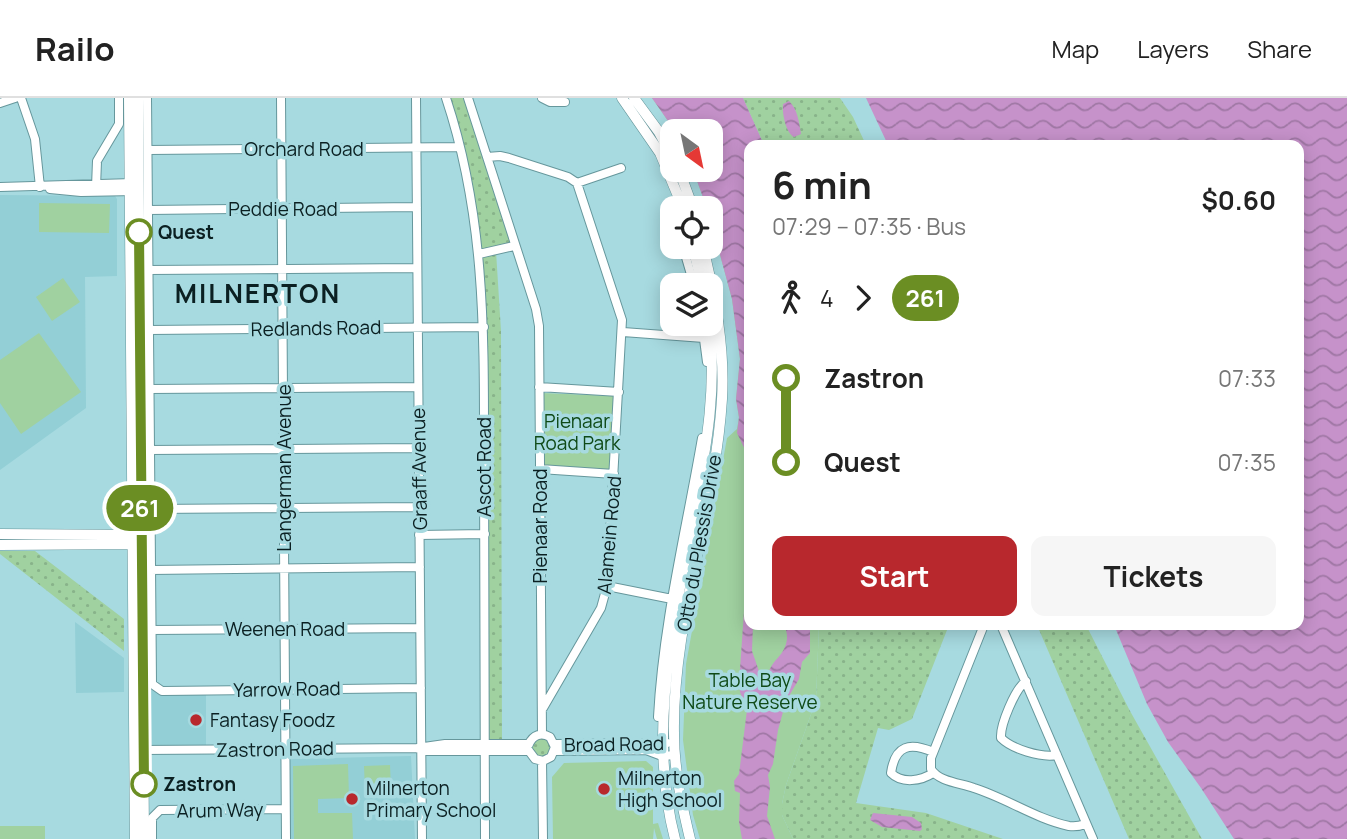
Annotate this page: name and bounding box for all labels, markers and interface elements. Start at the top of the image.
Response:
text: Railo [35,26,115,71]
text: Map [1052,32,1099,65]
text: Layers [1137,32,1209,65]
text: Share [1247,32,1312,65]
north arrow [660,119,723,182]
map controls [660,119,723,336]
street label: Orchard Road [244,136,364,162]
text: 6 min [772,158,872,210]
text: $0.60 [1201,182,1276,218]
street label: Peddie Road [228,196,338,222]
button: locate [660,196,723,259]
text: 07:29 – 07:35 · Bus [772,210,966,242]
marker: Quest [126,219,152,245]
place label: Quest [158,219,214,245]
button: layers [660,273,723,336]
district label: MILNERTON [175,275,341,311]
icon: walk [772,279,810,317]
icon: forward [844,279,882,317]
text: 261 [906,281,945,314]
text: 4 [820,282,834,314]
street label: Redlands Road [250,314,382,342]
text: Zastron [824,360,924,396]
text: 07:33 [1218,362,1276,394]
street label: Langerman Avenue [271,384,297,552]
street label: Graaff Avenue [405,408,433,530]
park label: Pienaar Road Park [534,408,621,456]
street label: Ascot Road [471,417,497,517]
text: Quest [824,444,901,480]
text: 07:35 [1218,446,1276,478]
street label: Otto du Plessis Drive [671,453,727,633]
street label: Pienaar Road [527,469,553,583]
street label: Alamein Road [591,475,627,595]
line badge: 261 [100,485,180,531]
text: 261 [120,491,160,524]
button: Start [772,536,1017,616]
button: Tickets [1031,536,1276,616]
street label: Weenen Road [225,616,345,642]
park label: Table Bay Nature Reserve [682,667,818,715]
street label: Yarrow Road [233,675,341,703]
place label: Fantasy Foodz [210,707,336,733]
marker: Fantasy Foodz [188,712,204,728]
street label: Broad Road [564,730,664,758]
street label: Zastron Road [216,735,334,763]
place label: Milnerton High School [618,765,722,813]
marker: Zastron [131,771,157,797]
place label: Zastron [163,771,236,797]
place label: Milnerton Primary School [366,775,496,823]
marker: Milnerton High School [596,781,612,797]
marker: Milnerton Primary School [344,791,360,807]
street label: Arum Way [176,796,264,824]

